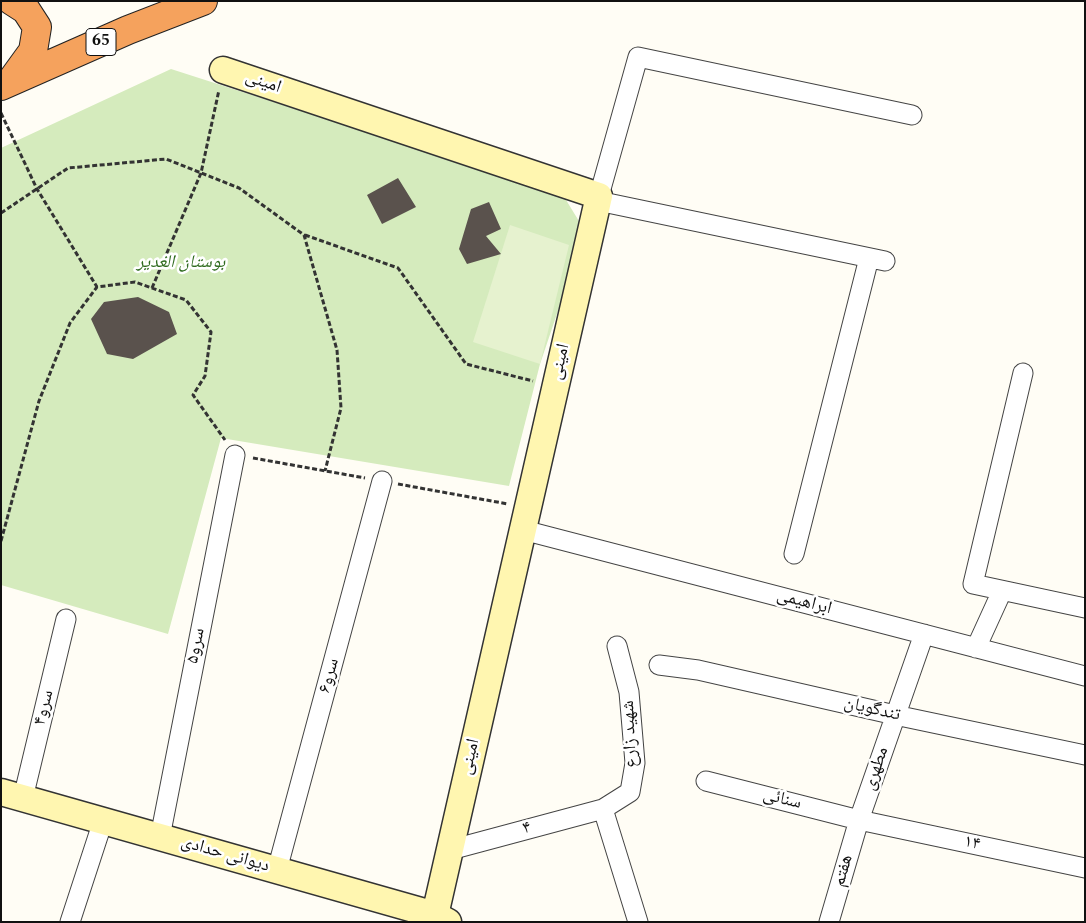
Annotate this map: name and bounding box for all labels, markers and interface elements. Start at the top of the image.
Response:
road number: 65 [86,28,116,56]
street label: امینی [242,67,284,99]
park label: بوستان الغدیر [137,252,225,274]
street label: امینی [546,342,576,382]
street label: ابراهیمی [774,585,834,621]
street label: سرو۵ [183,626,211,666]
street label: سرو۶ [315,656,345,696]
street label: سرو۴ [30,688,60,728]
street label: تندگویان [842,693,902,727]
street label: شهید زارع [618,700,644,768]
street label: امینی [456,737,486,777]
street label: مطهری [859,744,895,794]
street label: سنائی [760,785,804,815]
street label: ۴ [520,818,534,840]
street label: دیوانی حدادی [178,832,272,878]
street label: ۱۴ [962,832,982,856]
street label: هفتم [829,853,859,889]

